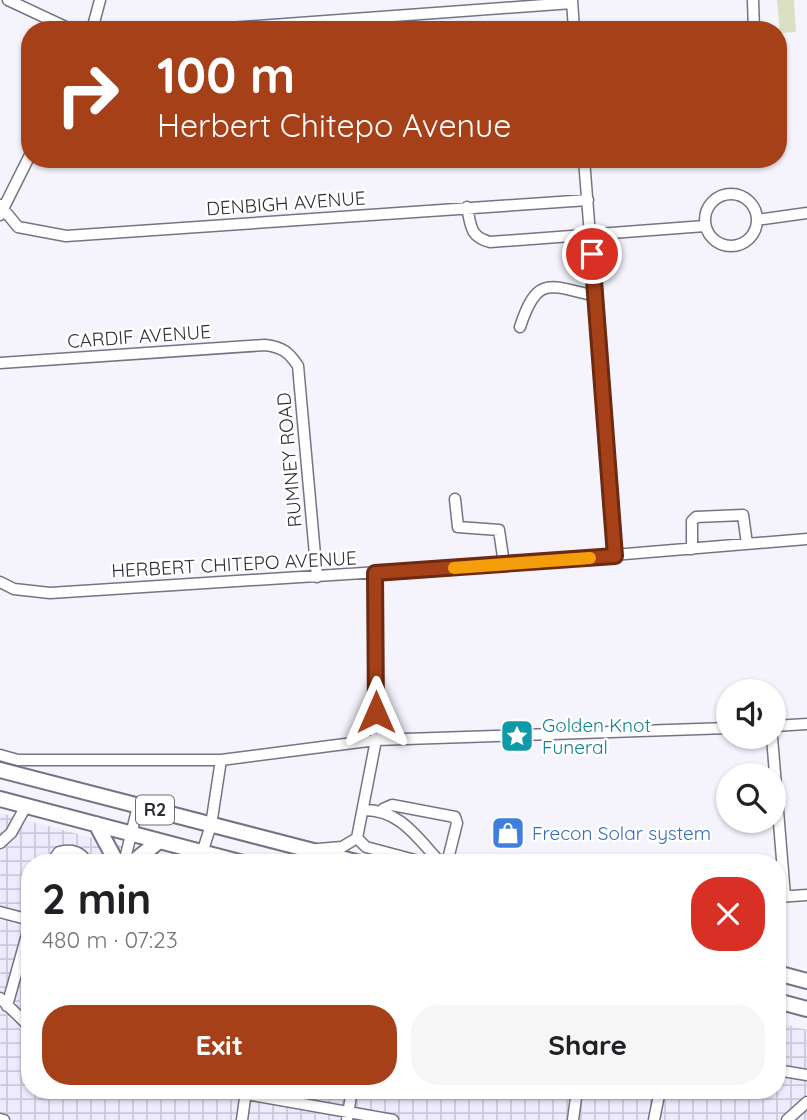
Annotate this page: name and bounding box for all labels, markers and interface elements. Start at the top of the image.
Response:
text: 100 m [157,44,295,105]
icon: right [42,49,133,140]
text: Herbert Chitepo Avenue [157,105,511,145]
street label: DENBIGH AVENUE [206,185,366,221]
pin [562,224,622,284]
icon: arrive [573,235,611,273]
street label: CARDIF AVENUE [66,319,212,353]
street label: RUMNEY ROAD [271,392,307,528]
street label: HERBERT CHITEPO AVENUE [111,546,357,582]
position arrow [339,675,413,749]
map controls [716,679,786,833]
button: sound [716,679,786,749]
place label: Golden Knot Funeral [542,713,651,759]
place icon: Golden Knot Funeral [498,717,536,755]
button: search [716,763,786,833]
road number: R2 [136,796,174,824]
shop icon: Frecon Solar system [489,814,527,852]
place label: Frecon Solar system [532,821,711,845]
text: 2 min [42,872,151,925]
button: close [691,877,765,951]
text: 480 m · 07:23 [42,925,178,954]
button: Exit [42,1005,397,1085]
button: Share [411,1005,765,1085]

